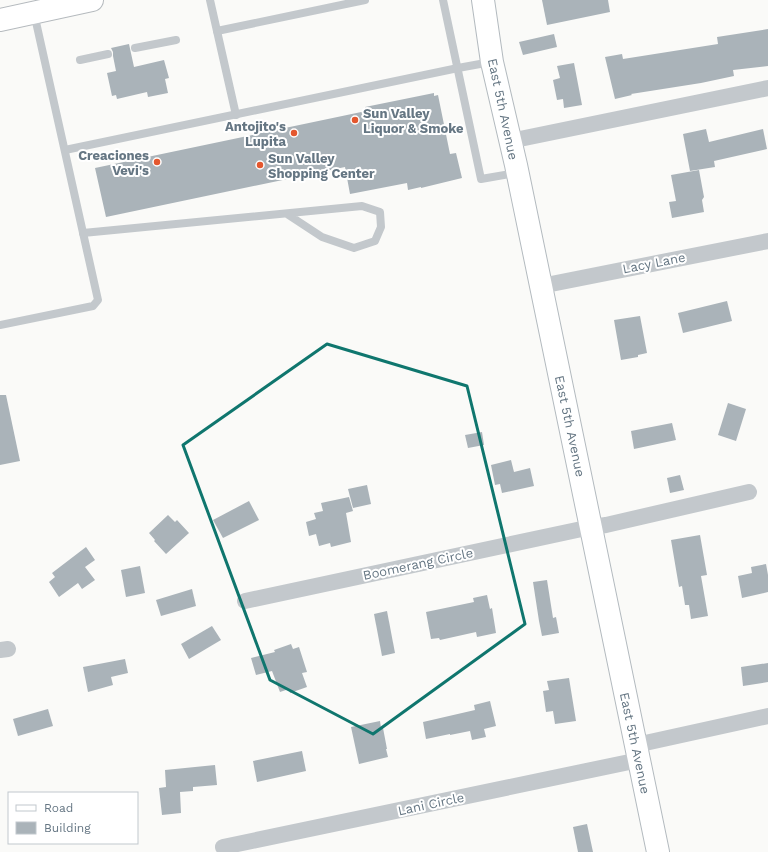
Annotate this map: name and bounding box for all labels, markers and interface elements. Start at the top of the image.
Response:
street label: East 5th Avenue [485,57,521,161]
place label: Sun Valley Liquor & Smoke [363,106,464,136]
marker: Sun Valley Liquor & Smoke [350,115,360,125]
place label: Antojito's Lupita [225,119,286,149]
marker: Antojito's Lupita [289,128,299,138]
place label: Creaciones Vevi's [78,148,149,178]
place label: Sun Valley Shopping Center [268,151,375,181]
marker: Creaciones Vevi's [152,157,162,167]
marker: Sun Valley Shopping Center [255,160,265,170]
street label: Lacy Lane [621,250,687,276]
street label: East 5th Avenue [552,374,588,478]
street label: Boomerang Circle [362,545,474,583]
street label: East 5th Avenue [617,691,653,795]
street label: Lani Circle [397,790,465,818]
legend [8,792,138,844]
text: Road [44,801,73,815]
text: Building [44,821,91,835]

